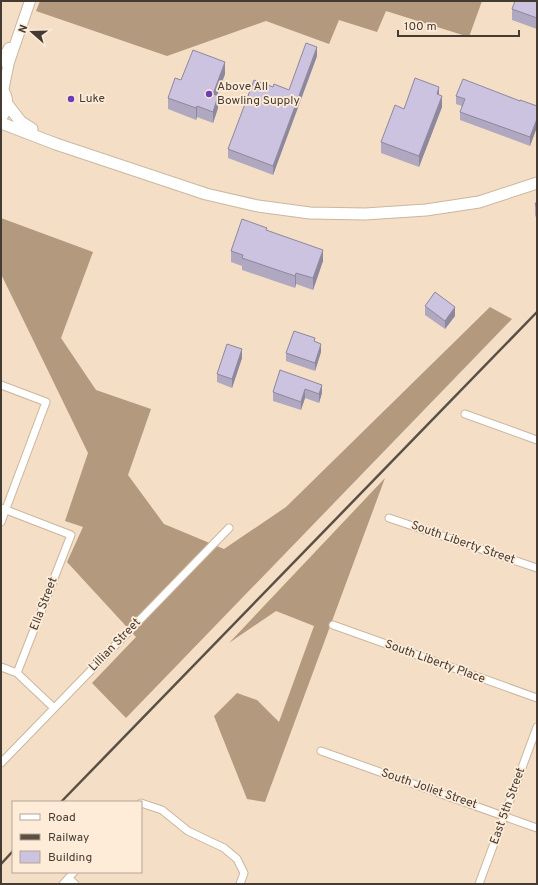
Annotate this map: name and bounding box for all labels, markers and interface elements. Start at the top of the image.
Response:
north arrow [12,12,52,52]
scale bar [398,12,519,38]
text: 100 m [404,19,437,35]
text: N [16,23,31,35]
place label: Above All Bowling Supply [217,79,300,109]
marker: Above All Bowling Supply [204,89,214,99]
place label: Luke [79,91,105,107]
marker: Luke [66,94,76,104]
street label: South Liberty Street [409,518,517,568]
street label: Ella Street [27,575,61,633]
street label: Lillian Street [86,615,144,675]
street label: South Liberty Place [383,636,487,688]
street label: South Joliet Street [379,765,479,813]
street label: East 5th Street [487,765,529,847]
legend [12,801,142,873]
text: Road [48,810,76,826]
text: Railway [48,830,89,846]
text: Building [48,850,92,866]

